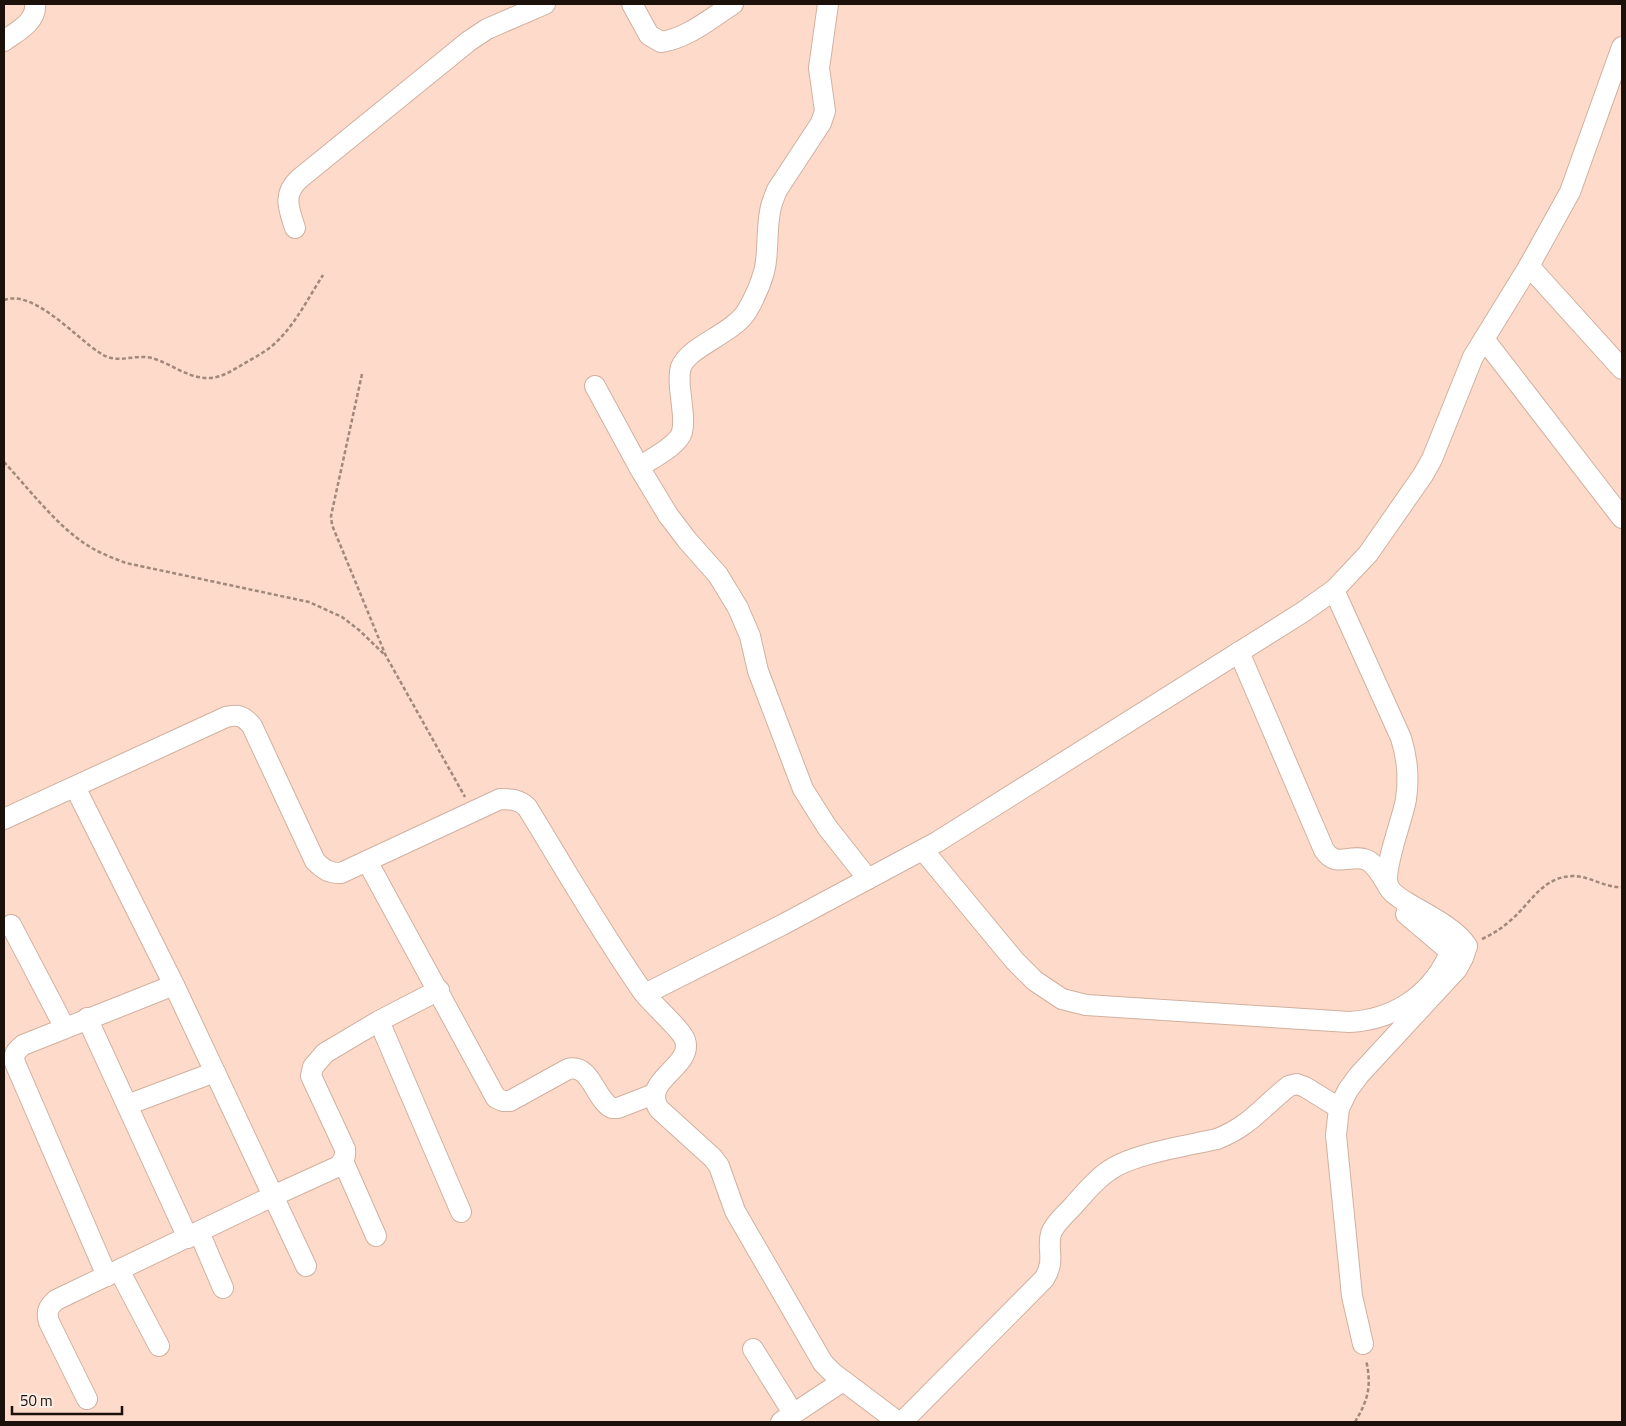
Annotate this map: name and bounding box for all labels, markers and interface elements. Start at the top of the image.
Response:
scale bar [12,1384,122,1416]
text: 50 m [20,1389,53,1412]

